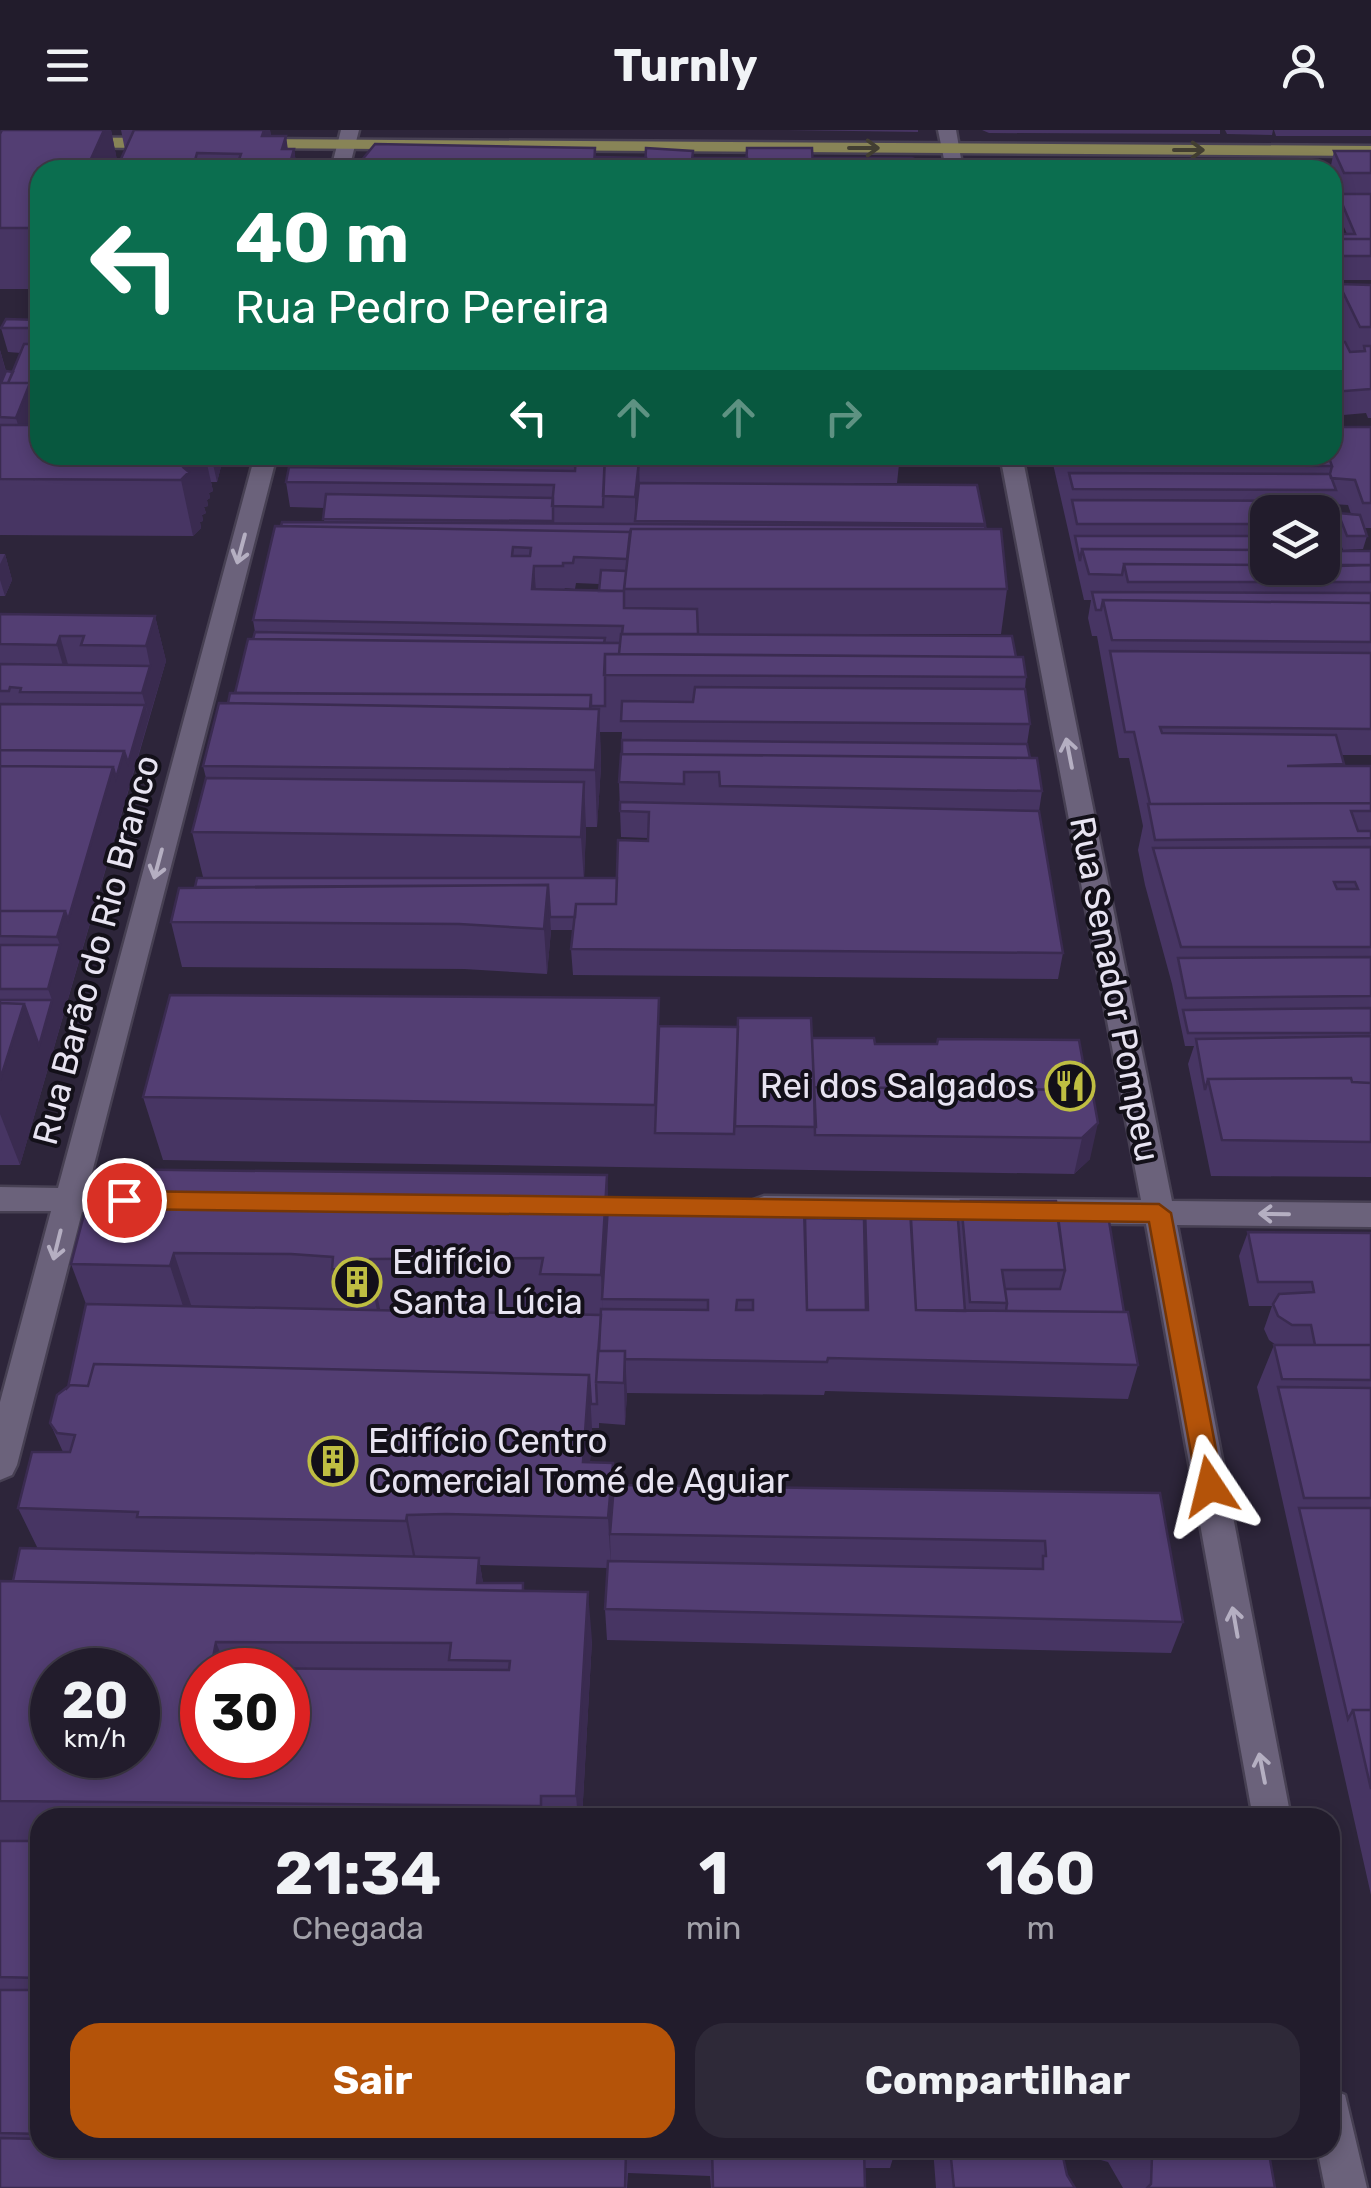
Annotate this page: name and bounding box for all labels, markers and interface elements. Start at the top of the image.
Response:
icon: menu [40,38,95,93]
icon: person [1276,38,1331,93]
text: Turnly [613,39,758,92]
one-way arrow [846,138,879,158]
one-way arrow [1172,140,1204,160]
text: 40 m [235,197,409,280]
icon: left [70,200,200,330]
text: Rua Pedro Pereira [235,281,610,334]
icon: left [501,390,556,445]
icon: ahead [606,390,661,445]
icon: ahead [711,390,766,445]
icon: right [816,390,871,445]
map controls [1250,495,1340,585]
button: layers [1250,495,1340,585]
one-way arrow [230,533,249,564]
one-way arrow [1059,738,1078,770]
street label: Rua Barão do Rio Branco [24,751,168,1149]
street label: Rua Senador Pompeu [1061,813,1169,1165]
one-way arrow [147,847,166,879]
restaurant icon: Rei dos Salgados [1044,1060,1096,1112]
place label: Rei dos Salgados [760,1065,1035,1107]
pin [82,1158,167,1243]
icon: arrive [97,1173,152,1228]
one-way arrow [1258,1204,1290,1224]
one-way arrow [47,1229,66,1261]
place label: Edifício Santa Lúcia [392,1241,583,1323]
building icon: Edifício Santa Lúcia [331,1256,383,1308]
place label: Edifício Centro Comercial Tomé de Aguiar [368,1420,789,1502]
position arrow [1158,1434,1262,1538]
building icon: Edifício Centro Comercial Tomé de Aguiar [307,1435,359,1487]
one-way arrow [1225,1607,1244,1639]
speed limit sign: 30 [180,1648,310,1778]
text: 20 [62,1671,128,1731]
text: km/h [64,1724,126,1753]
one-way arrow [1252,1752,1271,1785]
text: 21:34 [274,1838,441,1909]
text: 1 [699,1838,728,1909]
text: 160 [986,1838,1096,1909]
text: Chegada [292,1909,424,1947]
text: min [686,1909,741,1947]
text: m [1026,1909,1055,1947]
button: Sair [70,2023,675,2138]
button: Compartilhar [695,2023,1300,2138]

